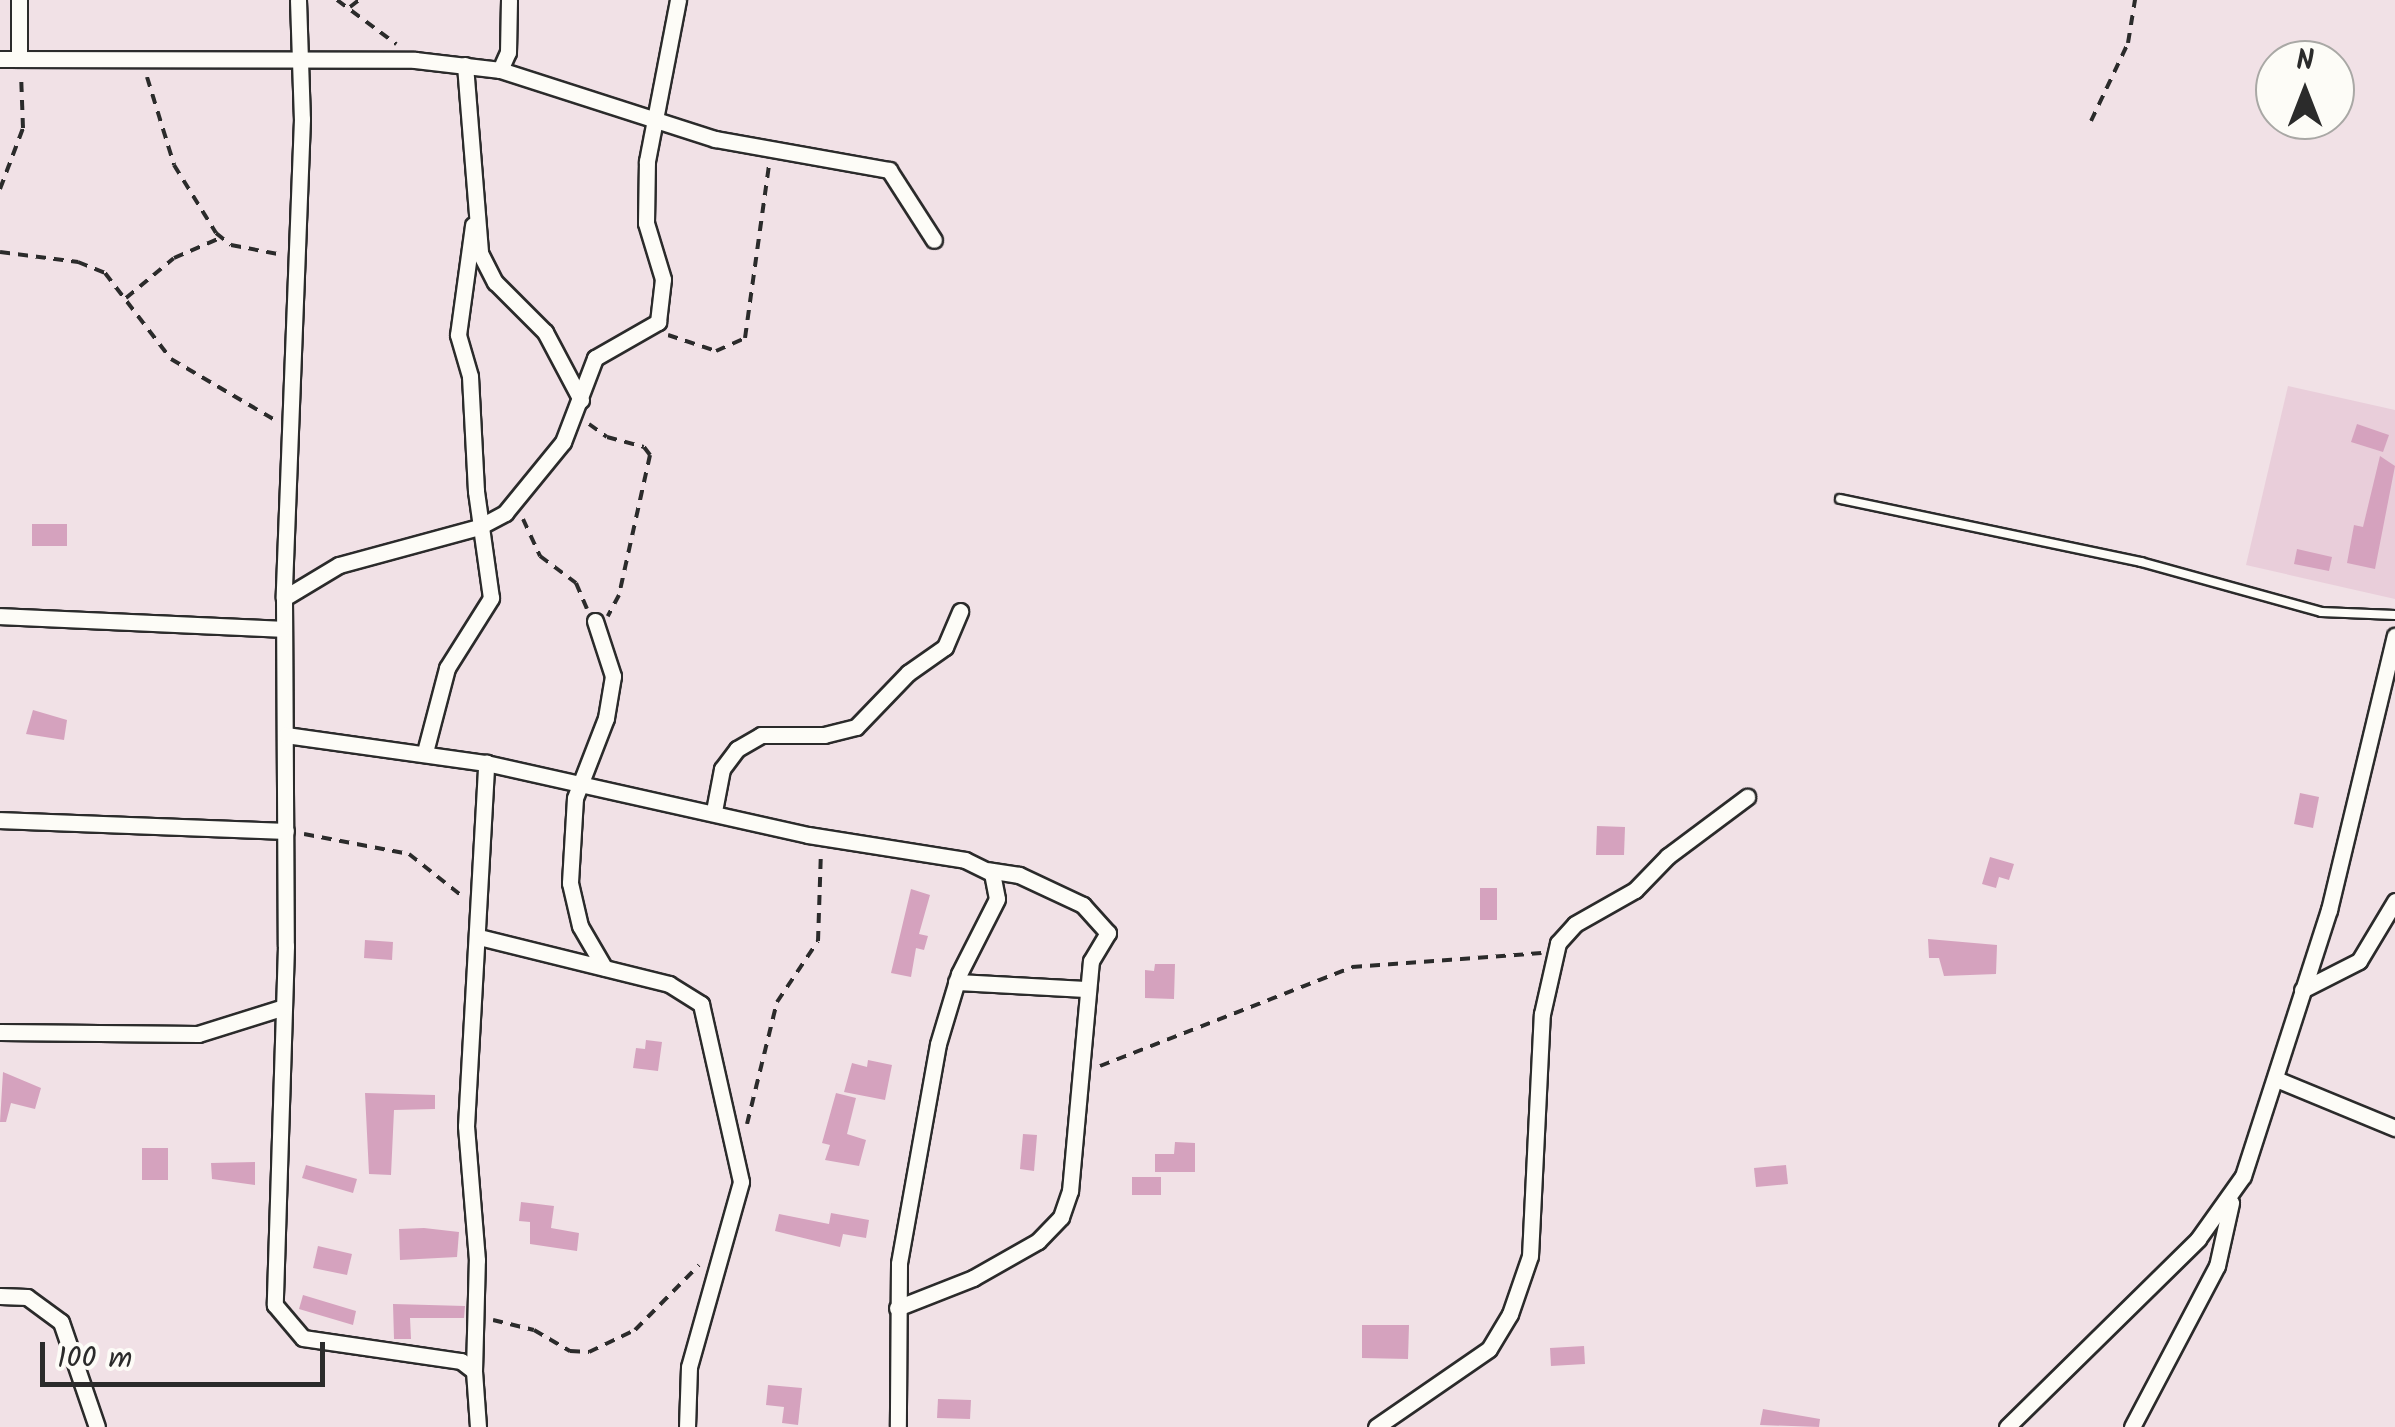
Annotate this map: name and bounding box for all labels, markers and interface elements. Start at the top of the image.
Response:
text: N [2296,39,2314,84]
north arrow [2255,40,2355,140]
scale bar [45,1322,330,1384]
text: 100 m [57,1335,132,1383]

